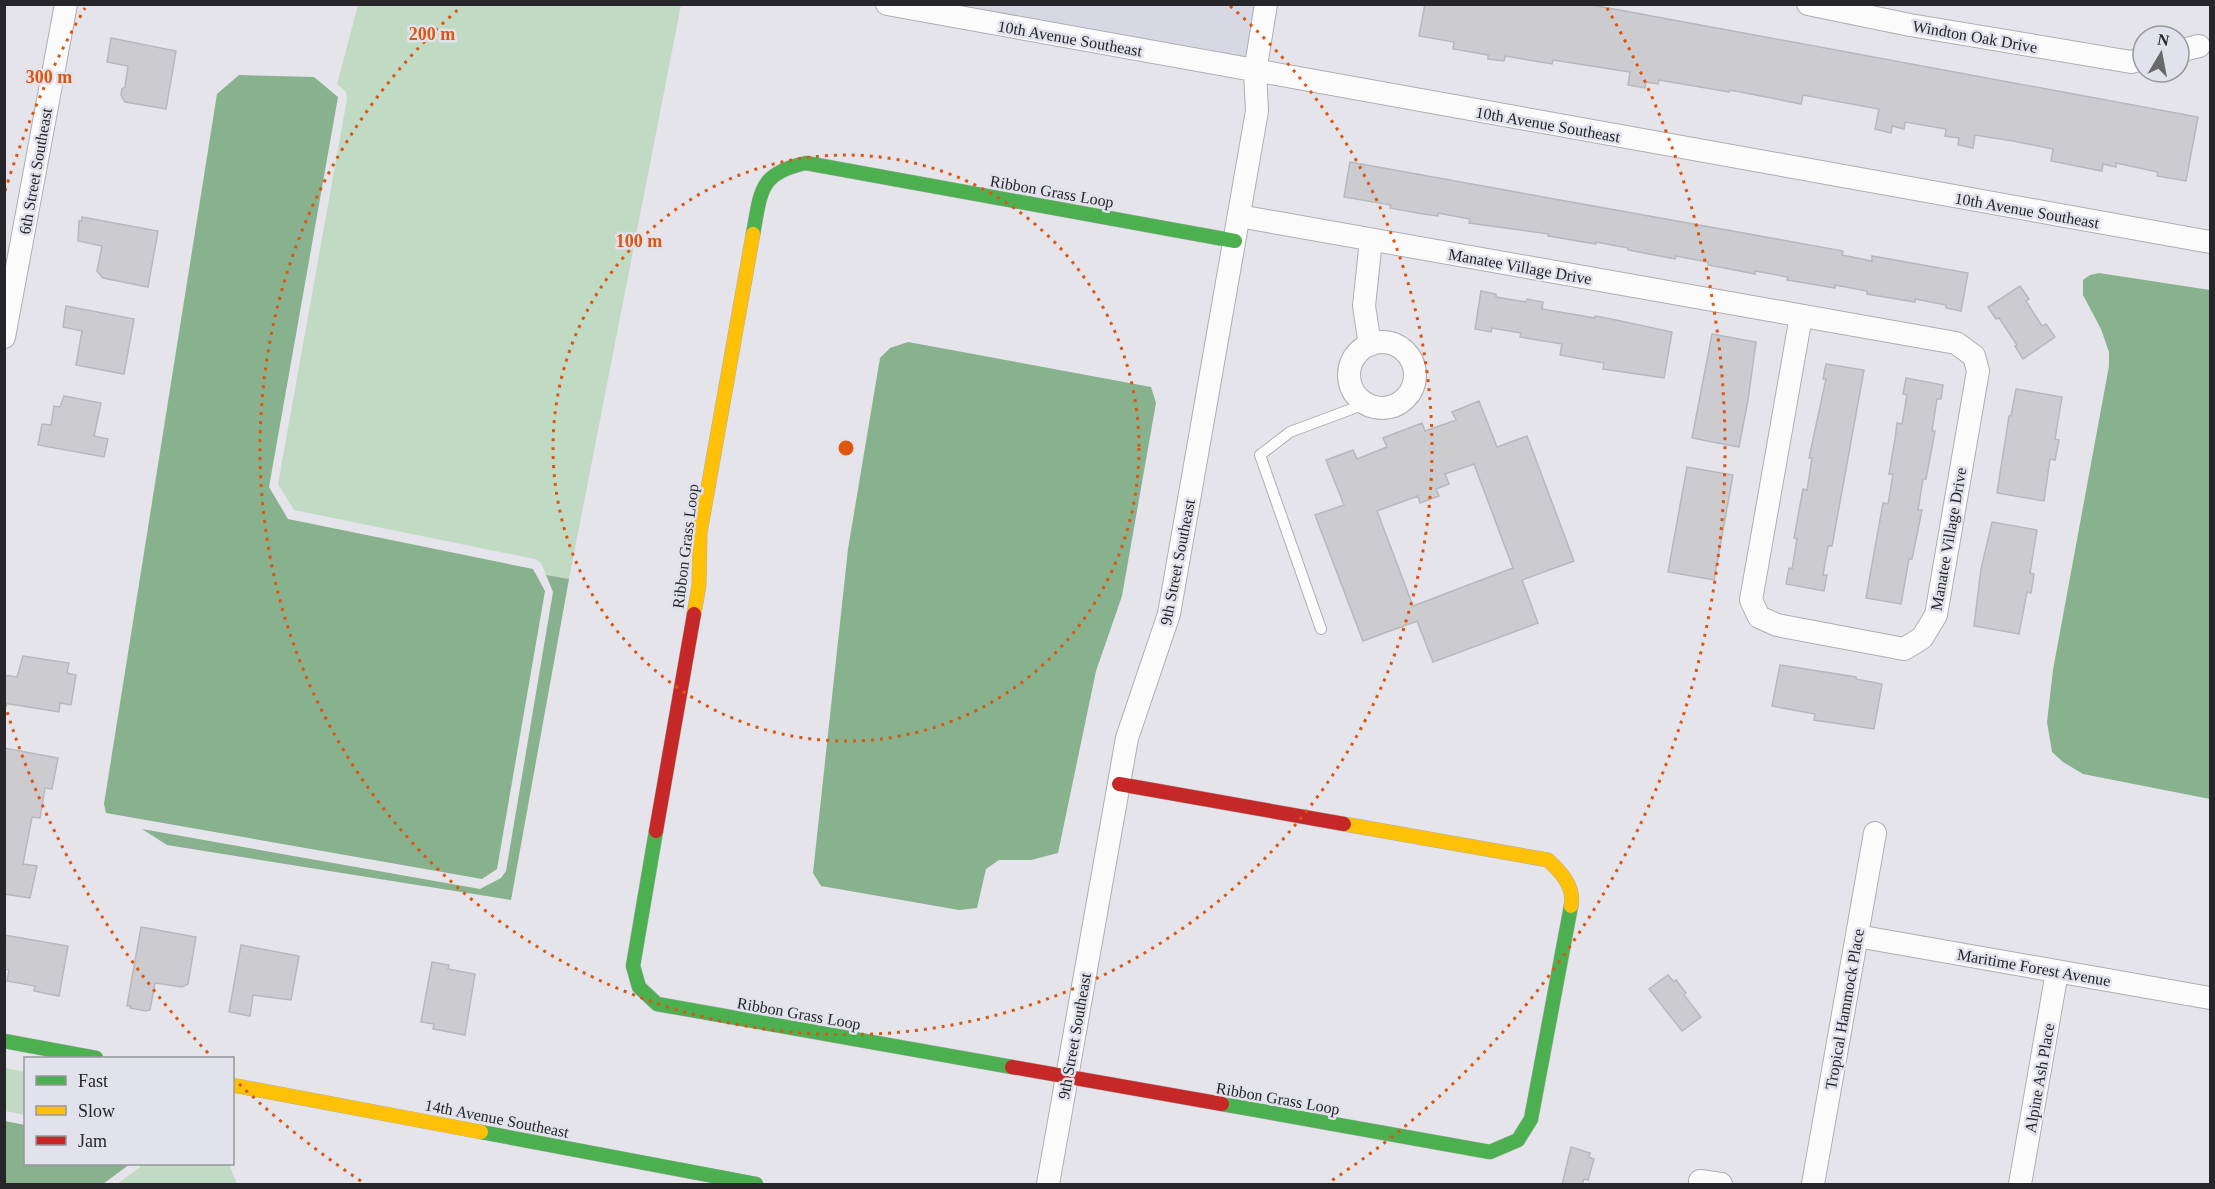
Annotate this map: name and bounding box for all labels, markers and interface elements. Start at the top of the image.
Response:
street label: 10th Avenue Southeast [996,17,1144,60]
street label: Windton Oak Drive [1911,17,2039,56]
text: 200 m [409,24,455,44]
north arrow [2131,24,2191,84]
text: N [2156,30,2171,49]
text: 300 m [26,67,72,87]
street label: 10th Avenue Southeast [1474,103,1622,146]
street label: 6th Street Southeast [16,106,55,236]
street label: Ribbon Grass Loop [989,172,1115,212]
street label: 10th Avenue Southeast [1953,189,2101,232]
text: 100 m [616,231,662,251]
street label: Manatee Village Drive [1447,246,1593,288]
centre of rings [836,438,856,458]
street label: Manatee Village Drive [1928,466,1970,612]
street label: Ribbon Grass Loop [669,483,703,609]
street label: 9th Street Southeast [1157,497,1198,627]
street label: Tropical Hammock Place [1822,927,1868,1091]
street label: Maritime Forest Avenue [1956,946,2112,989]
street label: 9th Street Southeast [1055,971,1094,1101]
street label: Ribbon Grass Loop [736,994,862,1034]
street label: Alpine Ash Place [2021,1022,2058,1134]
legend [24,1057,234,1165]
text: Fast [78,1071,108,1091]
street label: Ribbon Grass Loop [1215,1079,1341,1119]
street label: 14th Avenue Southeast [423,1096,571,1141]
text: Slow [78,1101,115,1121]
text: Jam [78,1131,107,1151]

